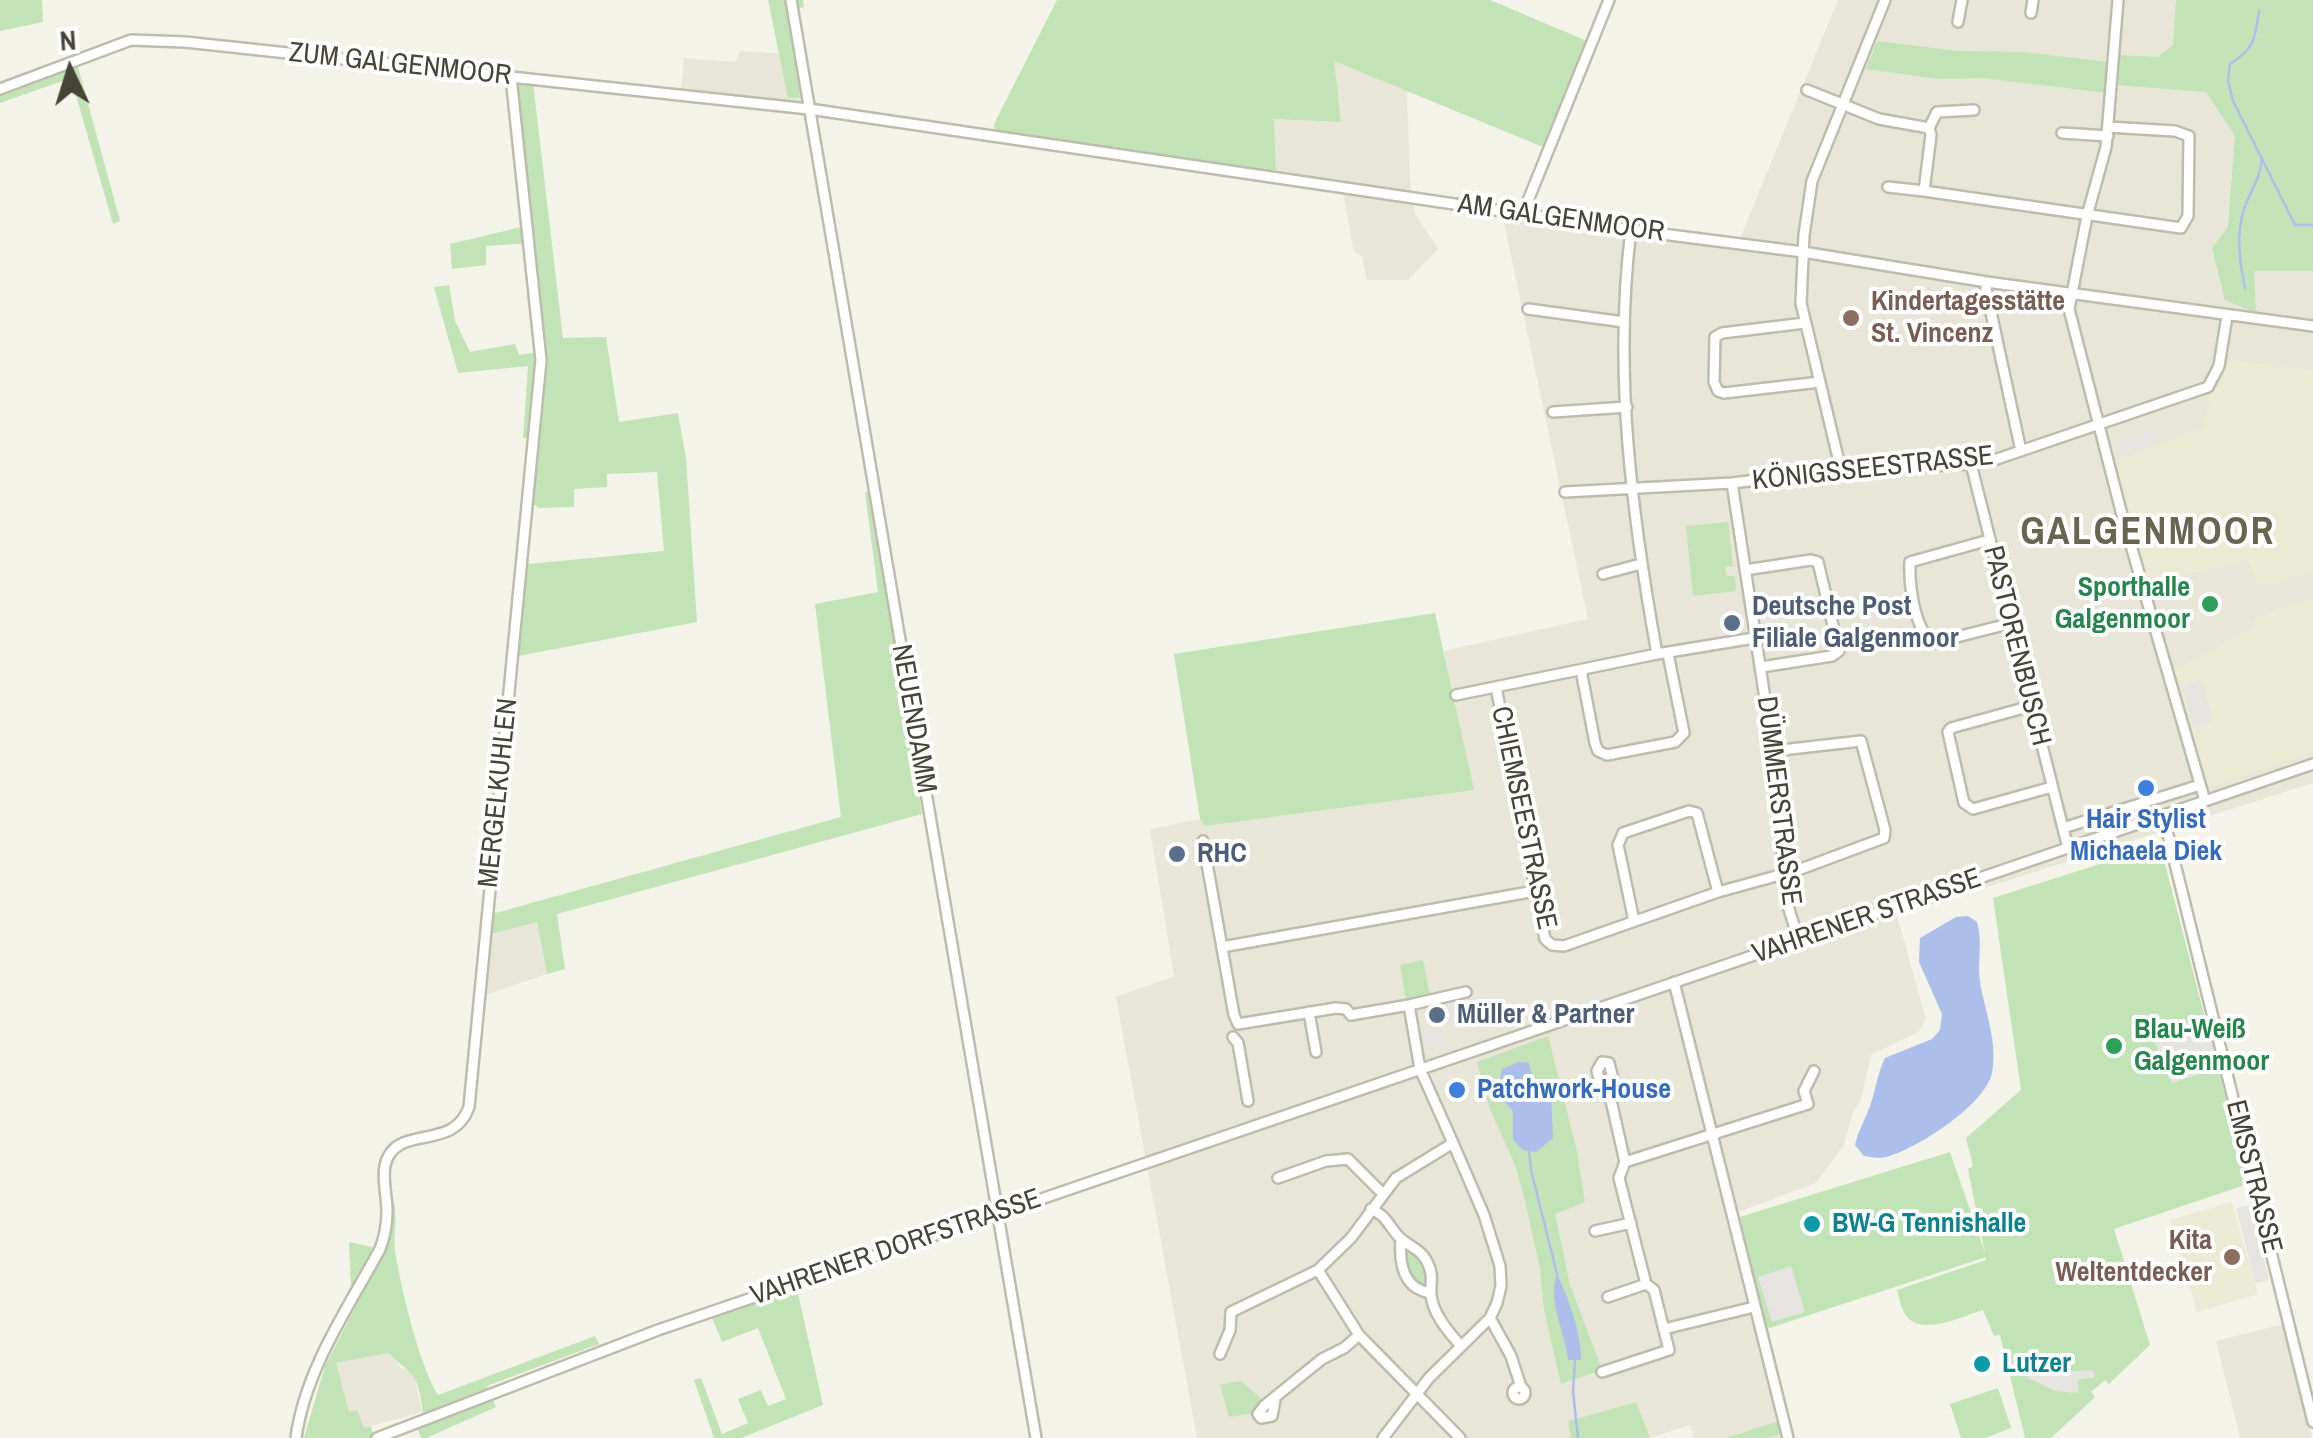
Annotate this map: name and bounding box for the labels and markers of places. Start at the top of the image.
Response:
place label: Kindertagesstätte St. Vincenz [1871,285,2065,351]
marker: Kindertagesstätte St. Vincenz [1840,307,1862,329]
place label: Sporthalle Galgenmoor [2055,571,2190,637]
place label: Deutsche Post Filiale Galgenmoor [1752,590,1959,656]
marker: Sporthalle Galgenmoor [2199,593,2221,615]
marker: Deutsche Post Filiale Galgenmoor [1721,612,1743,634]
marker: Hair Stylist Michaela Diek [2135,777,2157,799]
place label: Hair Stylist Michaela Diek [2070,803,2222,869]
place label: RHC [1197,837,1247,871]
marker: RHC [1166,843,1188,865]
place label: Müller & Partner [1457,998,1634,1032]
marker: Müller & Partner [1426,1004,1448,1026]
place label: Blau-Weiß Galgenmoor [2134,1013,2269,1079]
marker: Blau-Weiß Galgenmoor [2103,1035,2125,1057]
place label: Patchwork-House [1477,1073,1671,1107]
marker: Patchwork-House [1446,1079,1468,1101]
place label: BW-G Tennishalle [1832,1207,2026,1241]
marker: BW-G Tennishalle [1801,1213,1823,1235]
place label: Kita Weltentdecker [2055,1224,2212,1290]
marker: Kita Weltentdecker [2221,1246,2243,1268]
place label: Lutzer [2002,1347,2071,1381]
marker: Lutzer [1971,1353,1993,1375]

